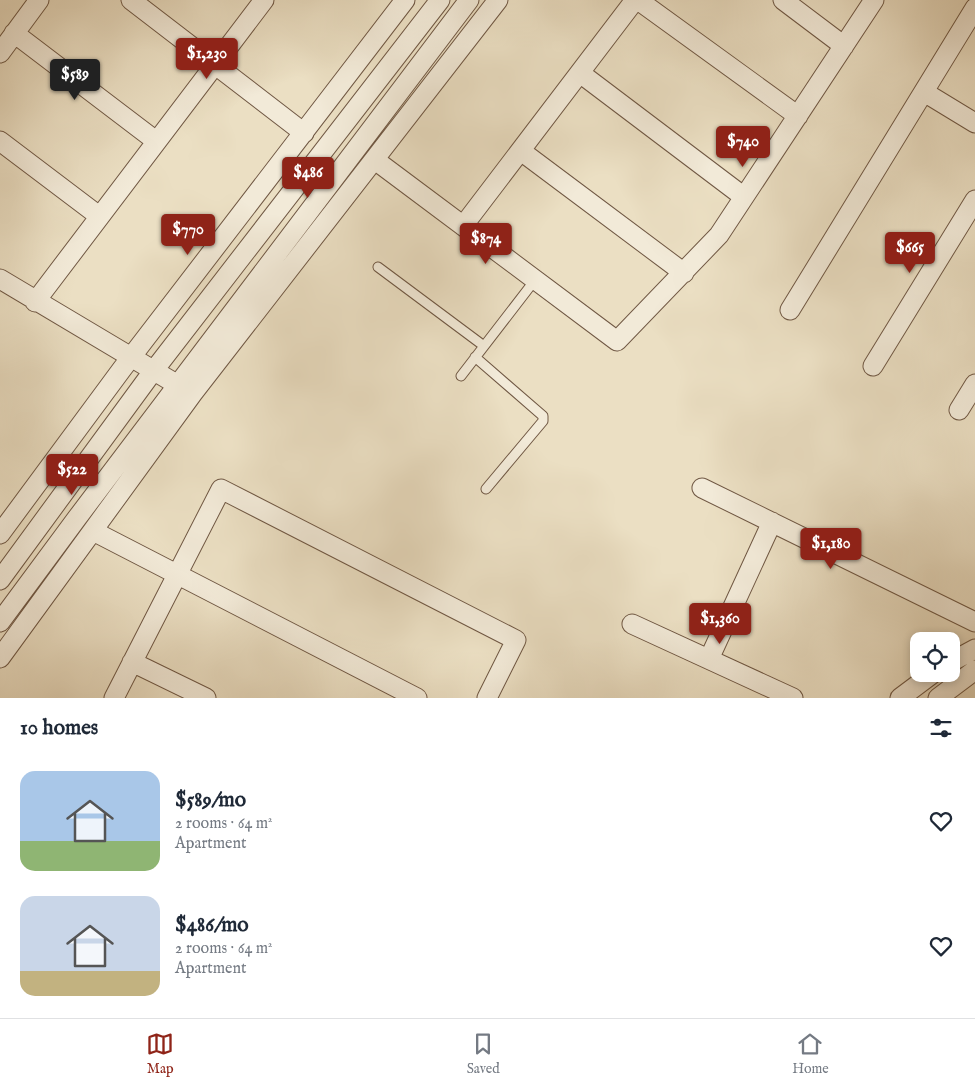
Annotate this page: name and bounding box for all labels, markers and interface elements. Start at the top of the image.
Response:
pin: $1,230 [166,38,248,80]
text: $1,230 [187,44,227,64]
pin: $589 [45,58,105,101]
text: $589 [61,65,89,85]
pin: $740 [713,126,773,168]
text: $740 [727,132,759,152]
pin: $486 [278,156,338,199]
text: $486 [293,163,323,183]
pin: $770 [158,214,218,256]
text: $770 [172,220,204,240]
pin: $874 [456,222,516,265]
text: $874 [471,229,501,249]
pin: $665 [880,232,940,274]
text: $665 [896,238,924,258]
pin: $522 [42,454,102,496]
text: $522 [57,460,87,480]
pin: $1,180 [790,528,872,570]
text: $1,180 [811,534,851,554]
pin: $1,360 [679,602,761,645]
text: $1,360 [700,609,740,629]
map controls [910,632,960,682]
button: locate [910,632,960,682]
icon: filters [927,714,955,742]
text: 10 homes [20,715,98,742]
text: $589/mo [175,787,246,814]
icon: home [60,791,120,851]
icon: heart [927,807,955,835]
text: 2 rooms · 64 m² [175,814,273,834]
text: Apartment [175,834,246,854]
text: $486/mo [175,912,249,939]
icon: home [60,916,120,976]
icon: heart [927,932,955,960]
text: 2 rooms · 64 m² [175,939,273,959]
text: Apartment [175,959,246,979]
tab: Map [146,1030,174,1078]
tab: Saved [467,1030,500,1078]
tab: Home [792,1030,829,1078]

